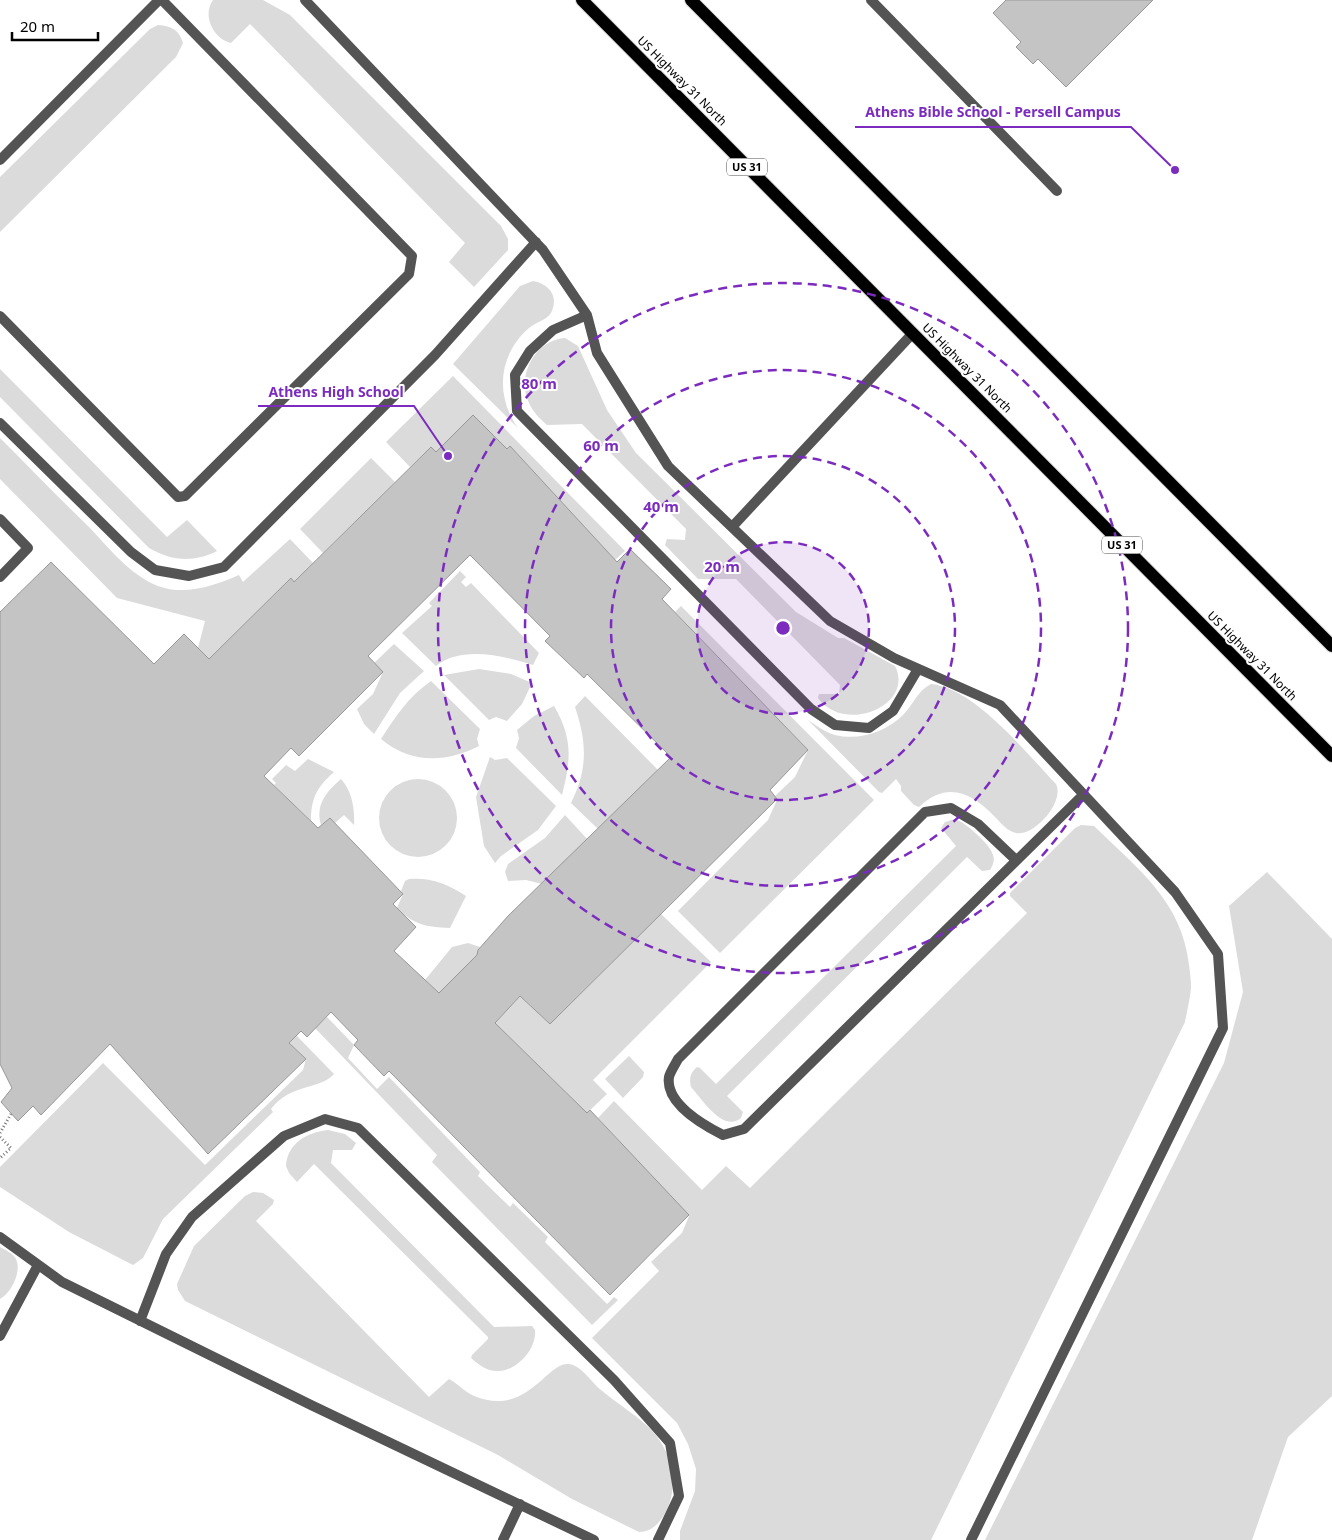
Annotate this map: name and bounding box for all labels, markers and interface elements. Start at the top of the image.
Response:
scale bar [12,10,99,42]
text: 20 m [20,16,55,36]
street label: US Highway 31 North [634,32,731,129]
callout: Athens Bible School - Persell Campus [855,98,1131,127]
text: Athens Bible School - Persell Campus [865,102,1121,121]
road number: US 31 [727,158,767,176]
street label: US Highway 31 North [919,319,1016,416]
text: 80 m [521,373,557,393]
callout: Athens High School [258,377,414,406]
text: Athens High School [268,382,404,401]
text: 60 m [583,435,619,455]
text: 40 m [643,496,679,516]
road number: US 31 [1102,536,1142,554]
text: 20 m [704,556,740,576]
street label: US Highway 31 North [1204,607,1301,704]
centre of rings [774,619,792,637]

